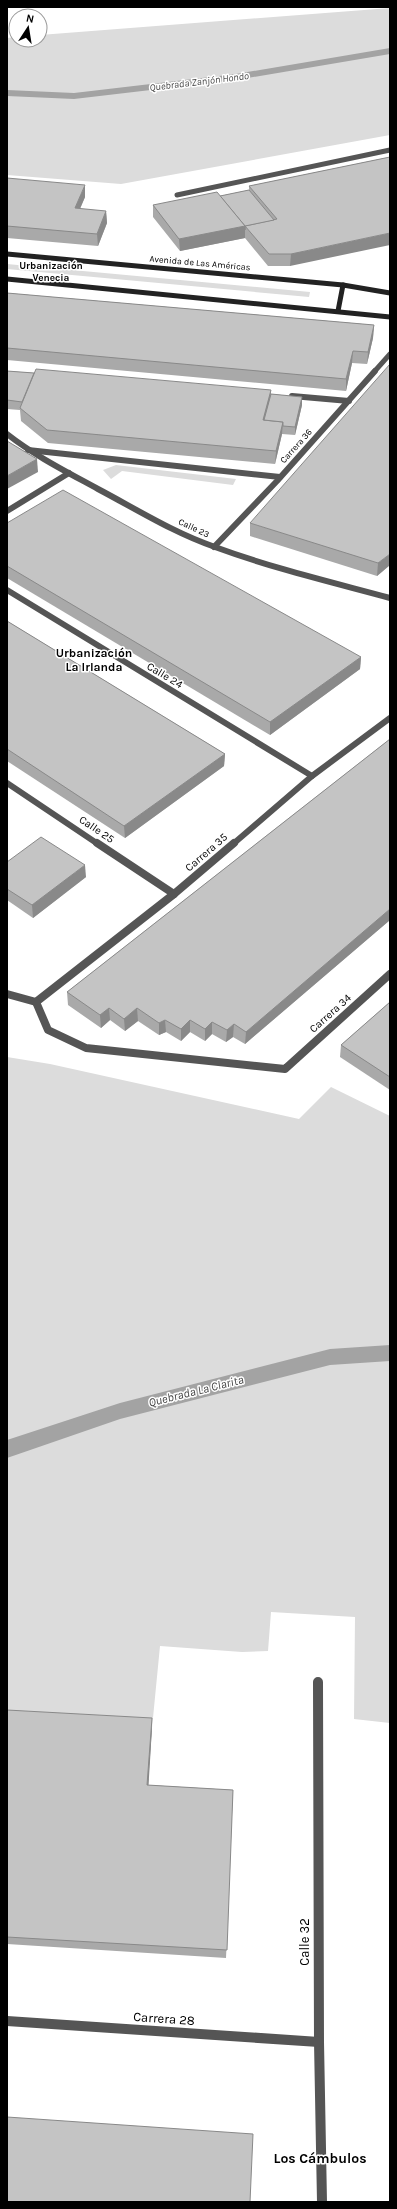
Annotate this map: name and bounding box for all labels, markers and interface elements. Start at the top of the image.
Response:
north arrow [8,8,48,48]
text: N [25,12,35,26]
water label: Quebrada Zanjón Hondo [149,70,250,94]
street label: Avenida de Las Américas [149,254,251,272]
district label: Urbanización Venecia [19,260,83,284]
street label: Carrera 36 [278,427,314,465]
street label: Calle 23 [177,517,211,539]
district label: Urbanización La Irlanda [56,646,132,674]
street label: Calle 24 [144,660,185,691]
street label: Calle 25 [77,813,117,846]
street label: Carrera 35 [183,830,230,874]
street label: Carrera 34 [307,991,354,1035]
water label: Quebrada La Clarita [147,1372,245,1410]
street label: Calle 32 [297,1918,312,1966]
street label: Carrera 28 [133,2009,195,2028]
district label: Los Cámbulos [273,2150,367,2167]

